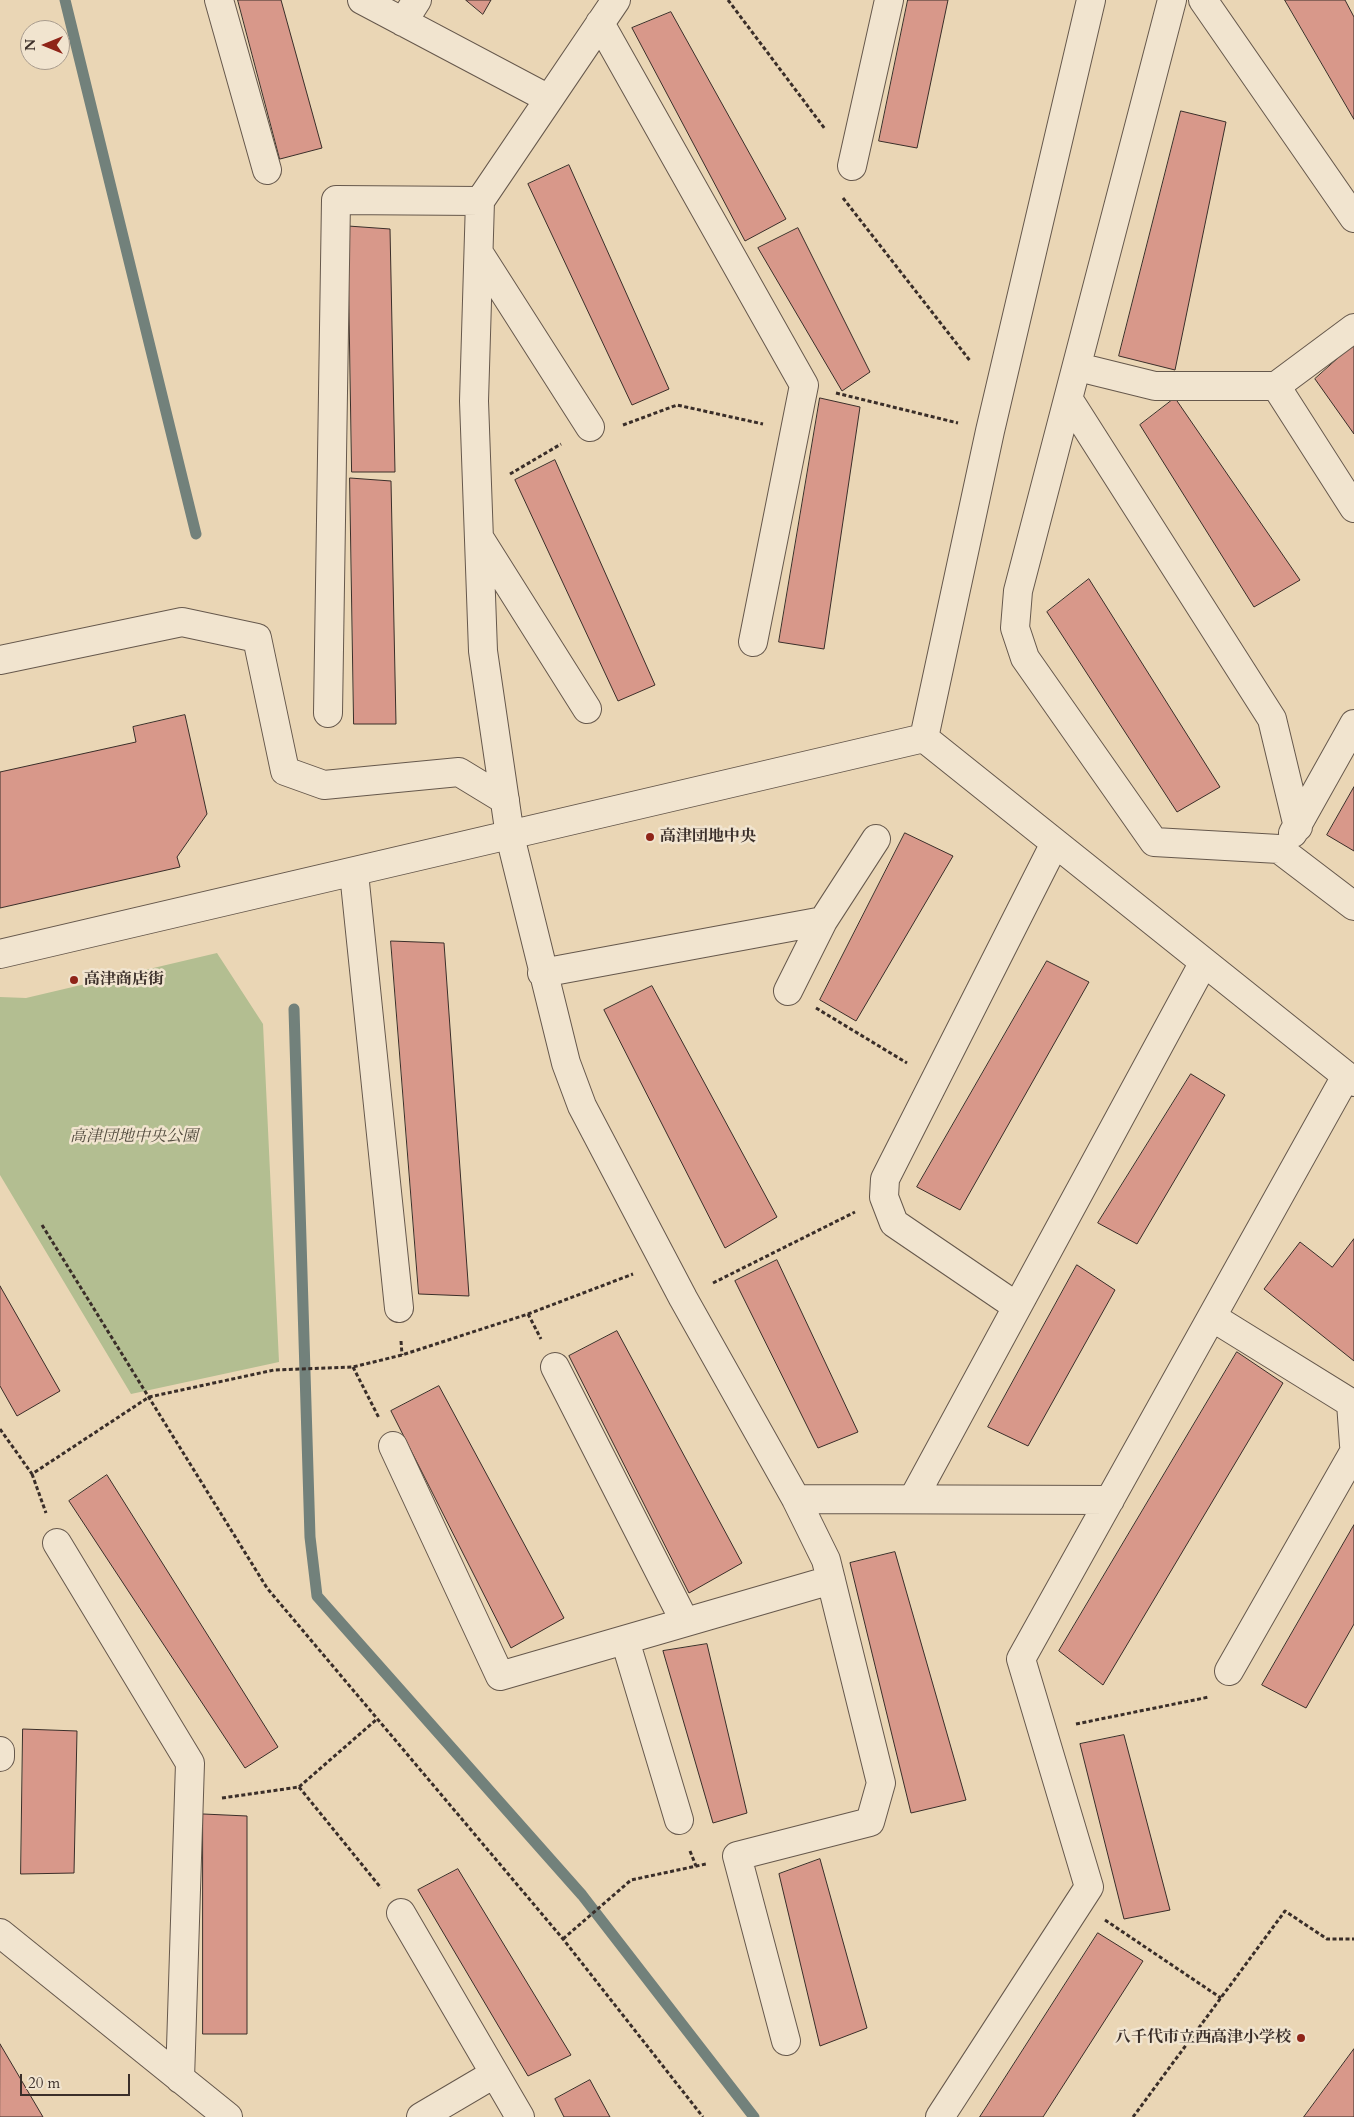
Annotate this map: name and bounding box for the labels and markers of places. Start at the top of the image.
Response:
place label: 高津団地中央 [660,827,756,847]
marker: 高津団地中央 [644,831,656,843]
place label: 高津商店街 [84,970,164,990]
marker: 高津商店街 [68,974,80,986]
place label: 八千代市立西高津小学校 [1115,2028,1291,2048]
marker: 八千代市立西高津小学校 [1295,2032,1307,2044]

